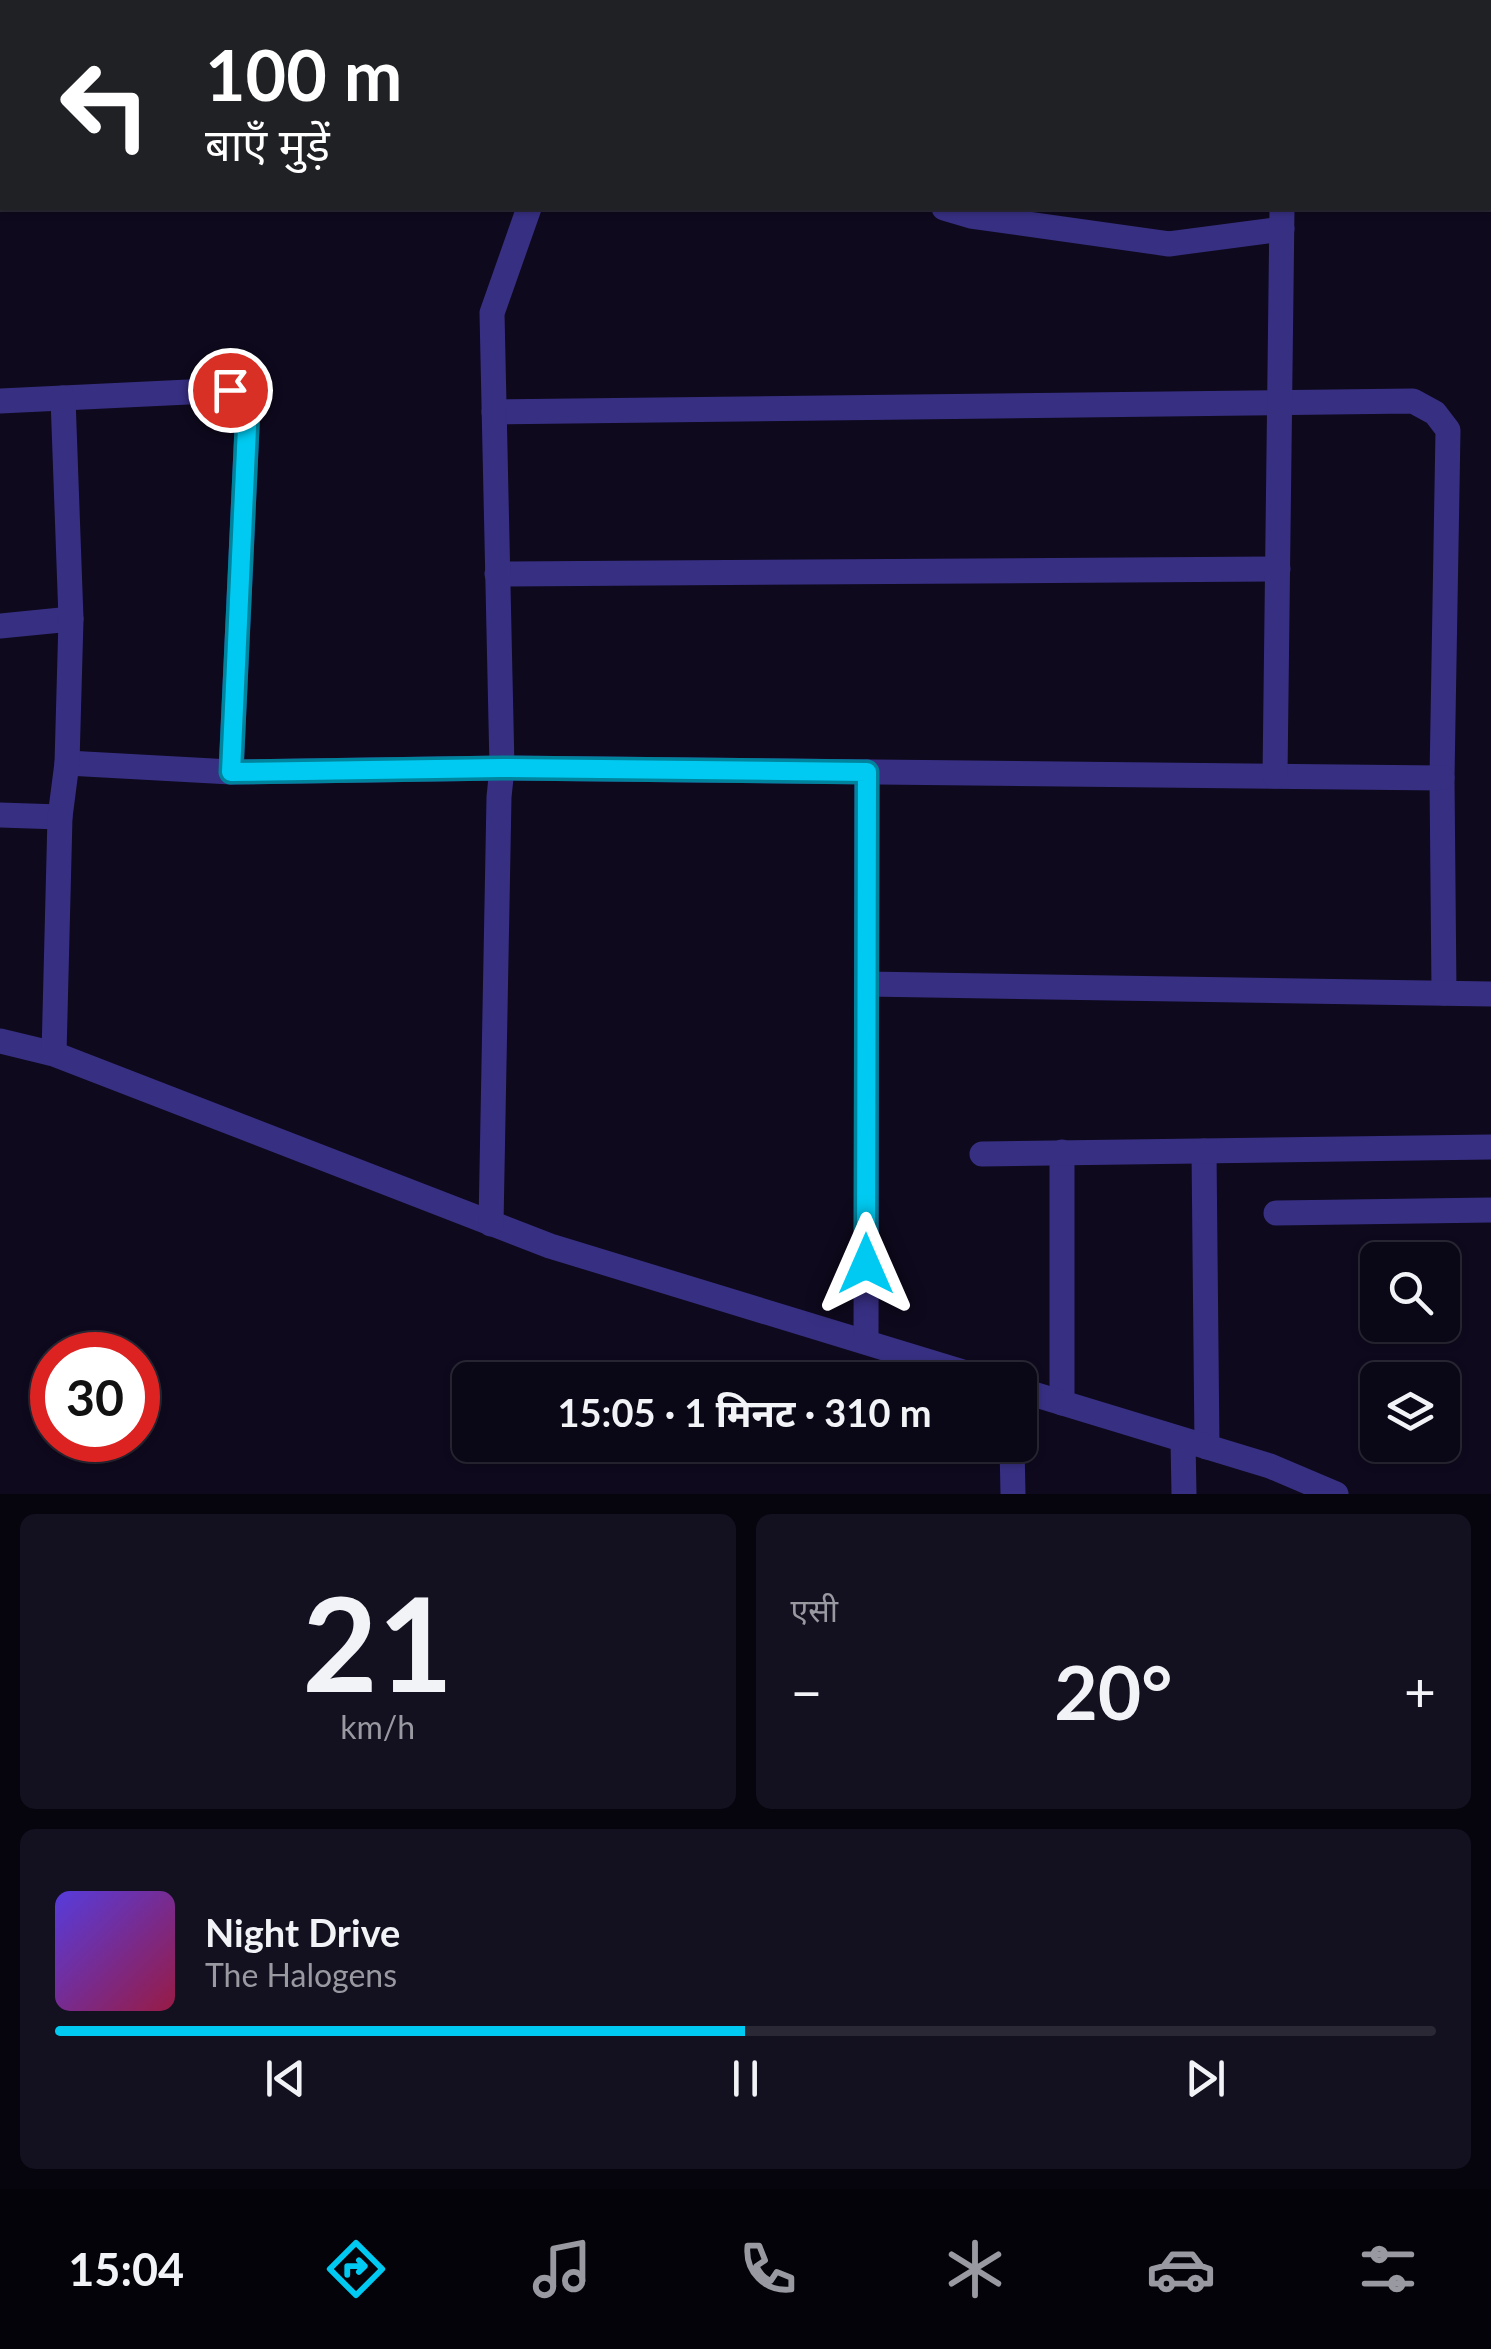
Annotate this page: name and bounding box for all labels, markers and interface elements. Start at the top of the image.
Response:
text: 100 m [205,32,402,116]
icon: left [40,40,170,170]
text: बाएँ मुड़ें [205,117,330,171]
pin [188,348,273,433]
icon: arrive [203,363,258,418]
position arrow [814,1212,918,1316]
map controls [1360,1242,1460,1462]
button: search [1360,1242,1460,1342]
speed limit sign: 30 [30,1332,160,1462]
button: layers [1360,1362,1460,1462]
text: 15:05 · 1 मिनट · 310 m [558,1389,931,1435]
text: 21 [302,1564,453,1720]
text: एसी [791,1590,838,1629]
text: 20° [1054,1646,1172,1736]
text: − [791,1658,822,1724]
text: + [1404,1658,1436,1724]
text: km/h [340,1707,415,1746]
text: Night Drive [205,1909,400,1955]
text: The Halogens [205,1955,397,1994]
icon: previous [258,2051,313,2106]
icon: pause [718,2051,773,2106]
icon: next [1178,2051,1233,2106]
icon: directions [321,2234,391,2304]
icon: music [527,2234,597,2304]
icon: phone [733,2234,803,2304]
icon: climate [940,2234,1010,2304]
icon: car [1146,2234,1216,2304]
icon: filters [1353,2234,1423,2304]
text: 15:04 [68,2242,184,2296]

